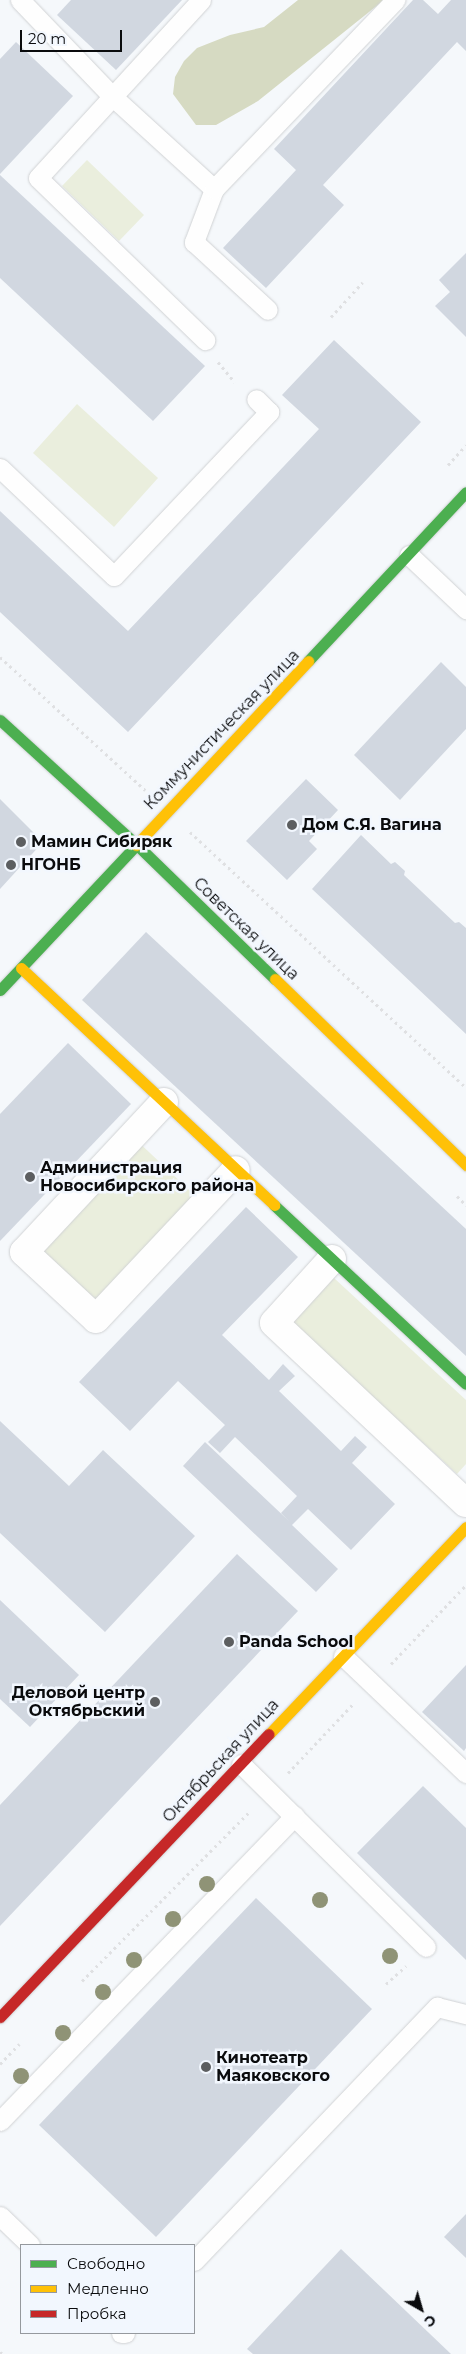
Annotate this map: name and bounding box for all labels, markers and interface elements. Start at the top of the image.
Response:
scale bar [22,20,125,52]
text: 20 m [28,29,66,48]
street label: Коммунистическая улица [140,646,304,814]
place label: Дом С.Я. Вагина [302,815,442,835]
marker: Дом С.Я. Вагина [286,819,298,831]
place label: Мамин Сибиряк [31,832,172,852]
marker: Мамин Сибиряк [15,836,27,848]
place label: НГОНБ [21,855,81,875]
marker: НГОНБ [5,859,17,871]
street label: Советская улица [189,874,303,984]
place label: Администрация Новосибирского района [40,1158,254,1196]
marker: Администрация Новосибирского района [24,1171,36,1183]
place label: Panda School [239,1632,353,1652]
marker: Panda School [223,1636,235,1648]
place label: Деловой центр Октябрьский [12,1683,145,1721]
street label: Октябрьская улица [159,1695,283,1827]
marker: Деловой центр Октябрьский [149,1696,161,1708]
place label: Кинотеатр Маяковского [216,2048,330,2086]
marker: Кинотеатр Маяковского [200,2061,212,2073]
legend [20,2244,195,2334]
text: Свободно [67,2254,145,2273]
text: Медленно [67,2279,149,2298]
north arrow [396,2284,446,2334]
text: Пробка [67,2304,126,2323]
text: С [421,2311,440,2331]

